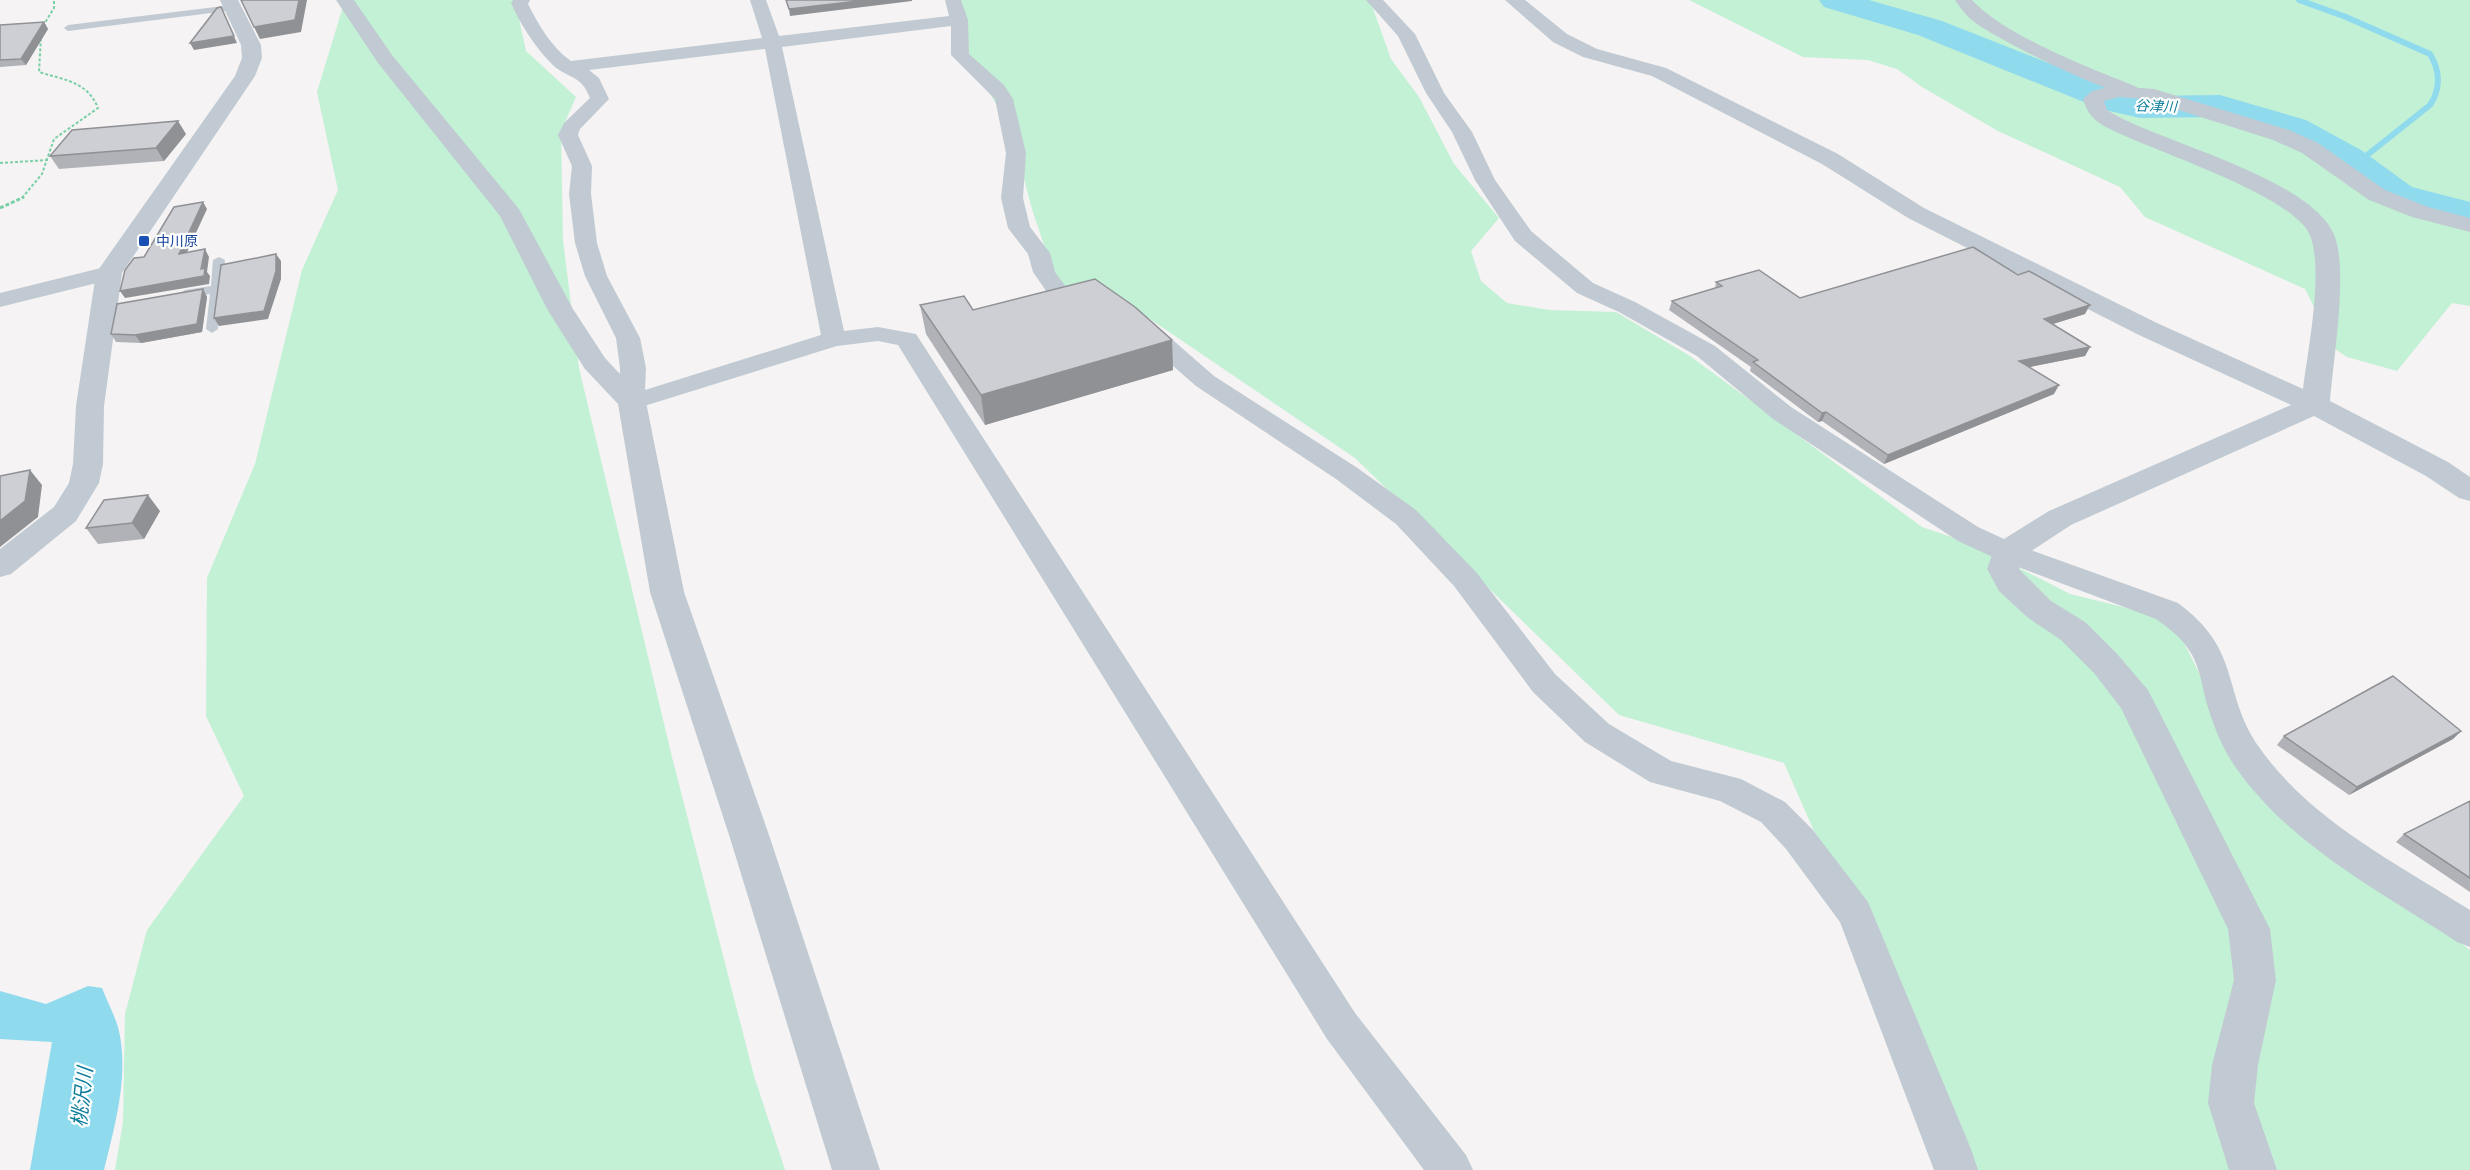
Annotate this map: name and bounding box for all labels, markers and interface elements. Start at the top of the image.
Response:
water label: 谷津川 [2135,98,2179,117]
marker: 中川原 [137,234,151,248]
place label: 中川原 [156,234,198,251]
water label: 桃沢川 [68,1064,100,1128]

